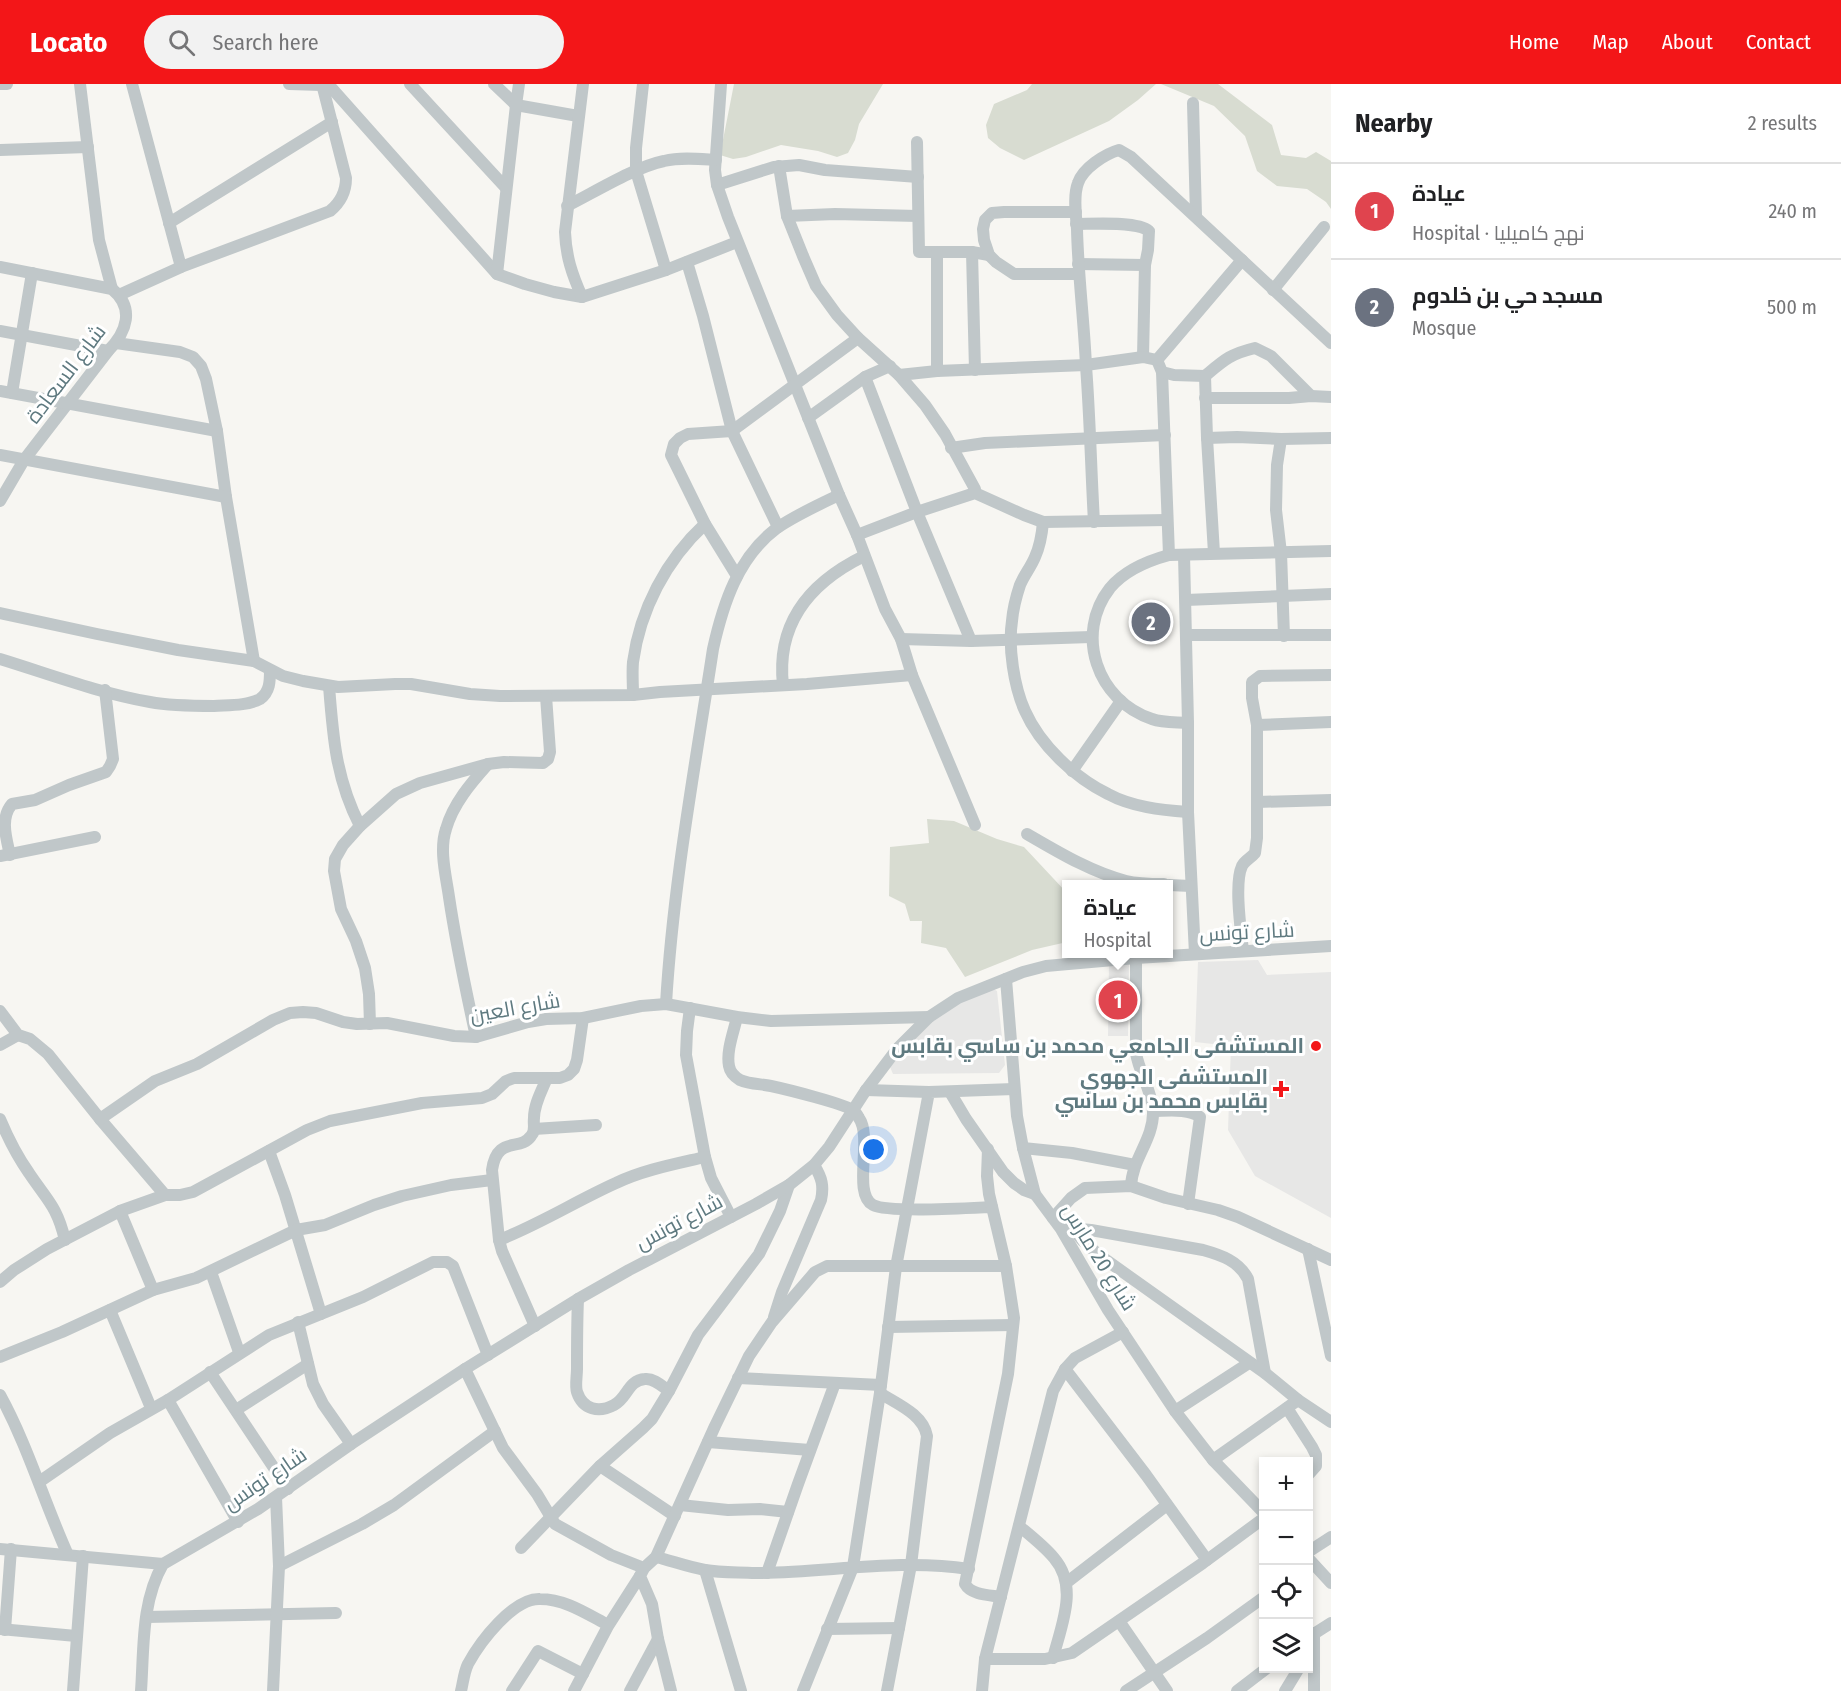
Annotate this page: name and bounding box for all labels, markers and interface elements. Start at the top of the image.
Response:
search box [144,15,564,69]
text: Locato [30,26,108,59]
icon: search [165,26,198,59]
text: Search here [213,29,319,56]
text: Home [1509,29,1559,55]
text: Map [1592,29,1629,55]
text: About [1662,29,1713,55]
text: Contact [1746,29,1811,55]
text: Nearby [1355,108,1432,139]
text: 2 results [1748,111,1817,135]
text: عيادة [1412,180,1466,207]
text: 1 [1370,199,1379,223]
text: 240 m [1768,199,1817,223]
text: Hospital · نهج كاميليا [1412,221,1585,245]
text: مسجد حي بن خلدوم [1412,282,1603,309]
text: 2 [1370,295,1379,319]
text: 500 m [1767,295,1817,319]
text: Mosque [1412,316,1476,340]
street label: شارع السعادة [20,319,112,429]
pin: 2 [1132,600,1170,644]
popup [1062,880,1173,958]
text: عيادة [1083,894,1137,921]
street label: شارع تونس [1199,917,1295,948]
text: Hospital [1083,928,1152,952]
pin: 1 [1098,978,1138,1022]
street label: شارع العين [468,987,562,1030]
place label: المستشفى الجامعي محمد بن ساسي بقابس [891,1033,1304,1063]
marker: المستشفى الجامعي محمد بن ساسي بقابس [1309,1039,1323,1053]
place label: المستشفى الجهوي بقابس محمد بن ساسي [1055,1064,1268,1117]
marker: المستشفى الجهوي بقابس محمد بن ساسي [1272,1080,1290,1098]
your location [859,1135,888,1164]
street label: شارع تونس [631,1188,728,1257]
street label: شارع 20 مارس [1055,1199,1142,1316]
street label: شارع تونس [218,1442,312,1517]
map controls [1259,1457,1313,1673]
button: + [1259,1457,1313,1511]
button: − [1259,1511,1313,1565]
button: locate [1259,1565,1313,1619]
button: layers [1259,1619,1313,1673]

